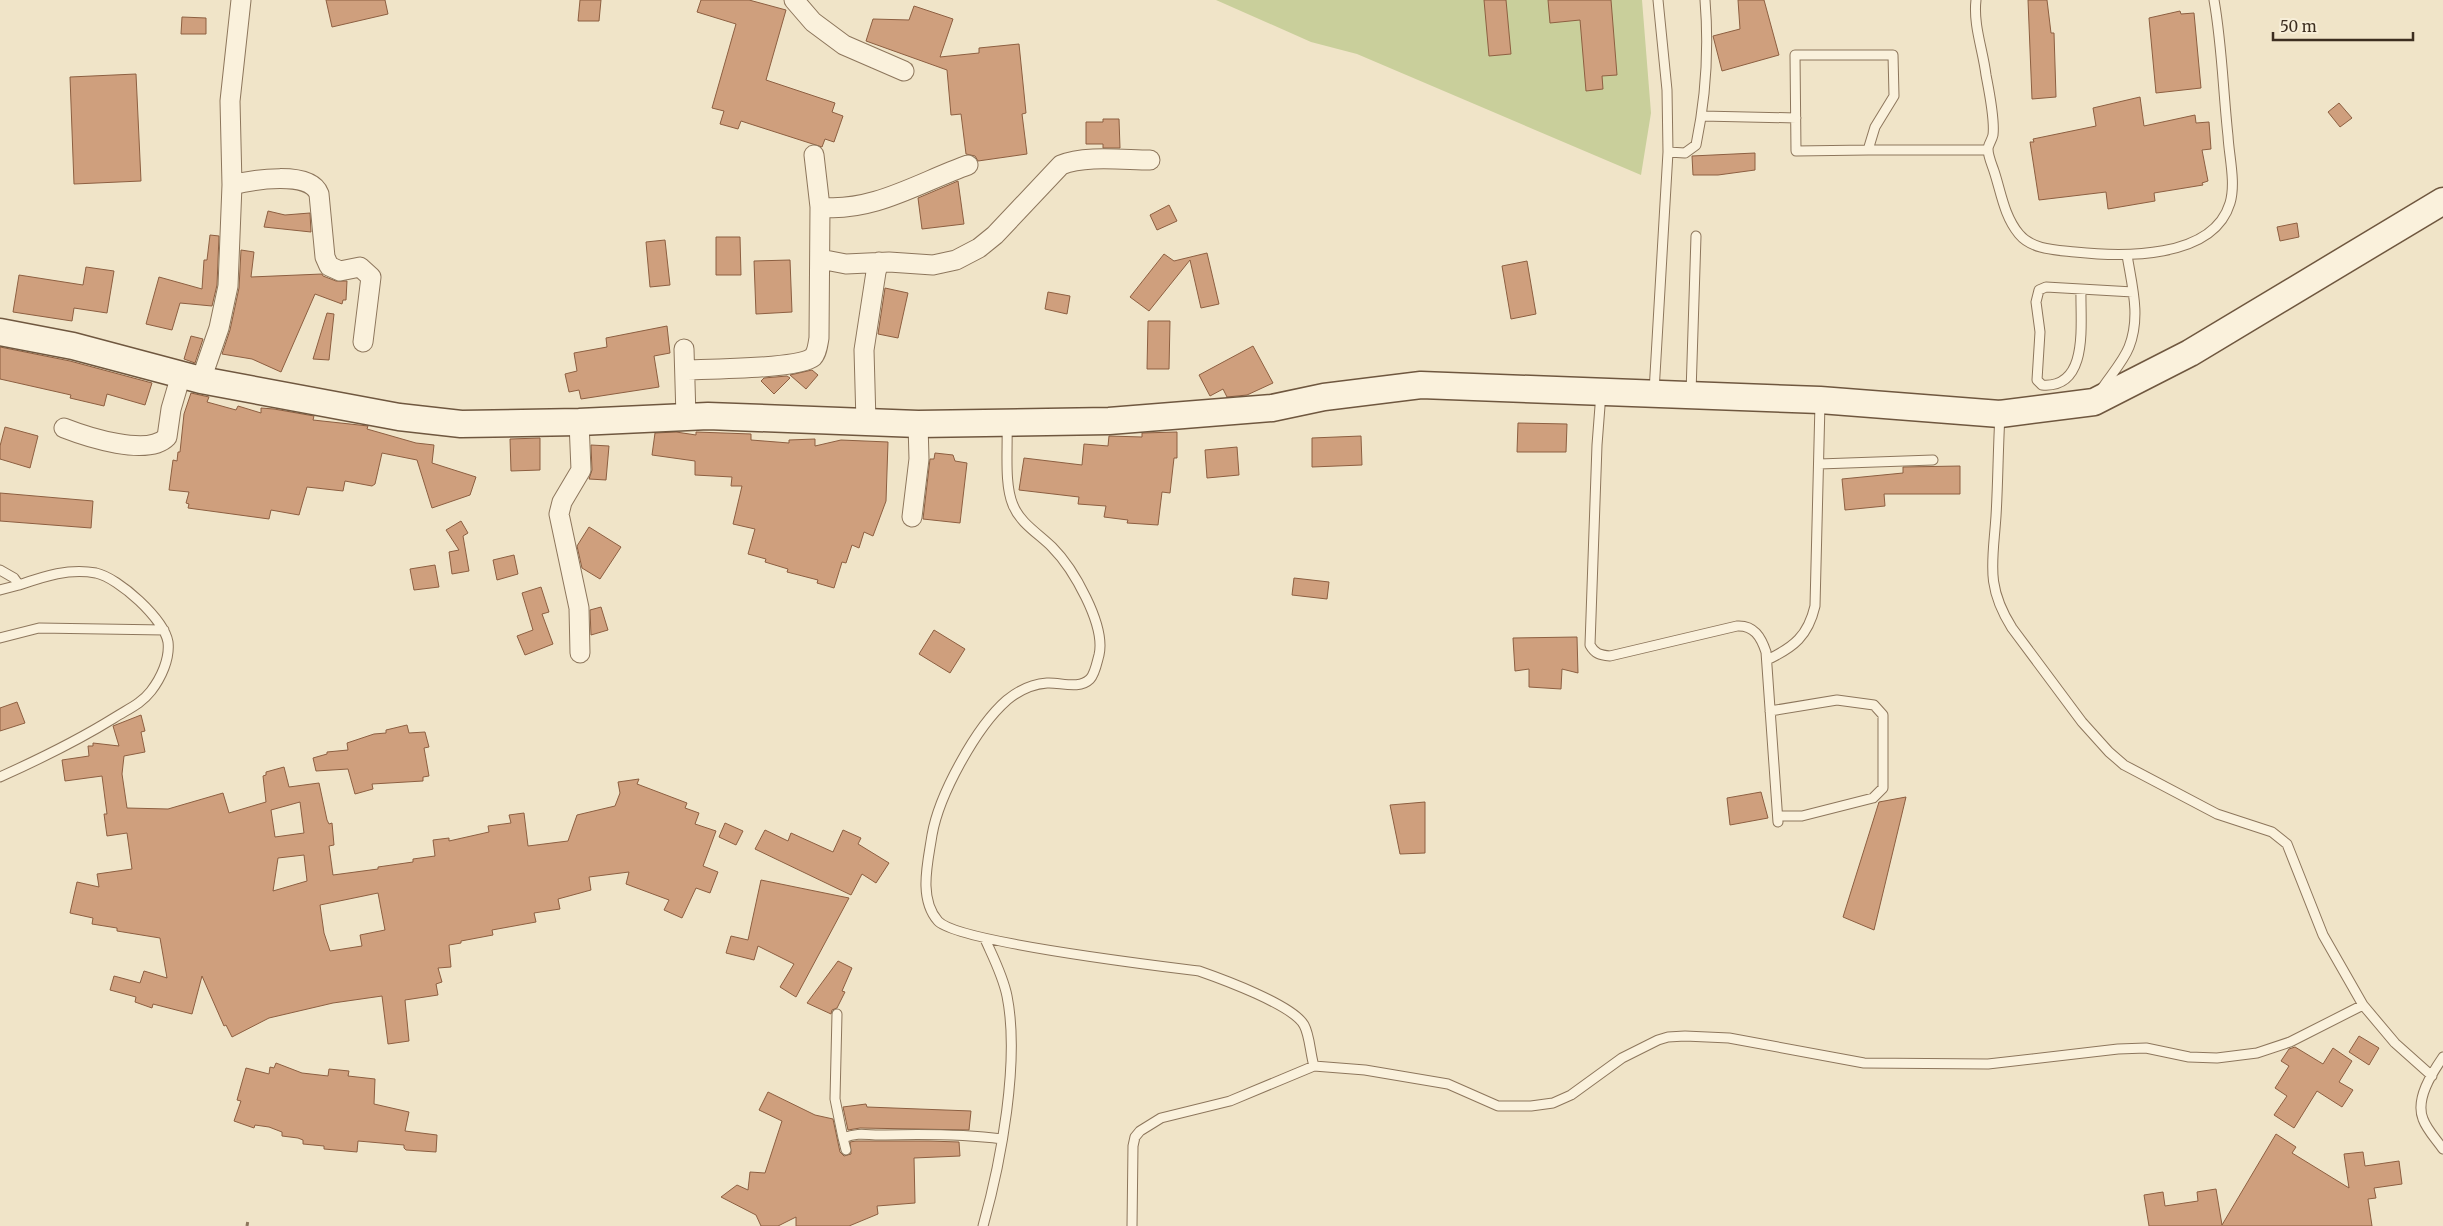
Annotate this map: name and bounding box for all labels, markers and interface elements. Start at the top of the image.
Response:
scale bar [2273,10,2413,42]
text: 50 m [2280,17,2317,36]

